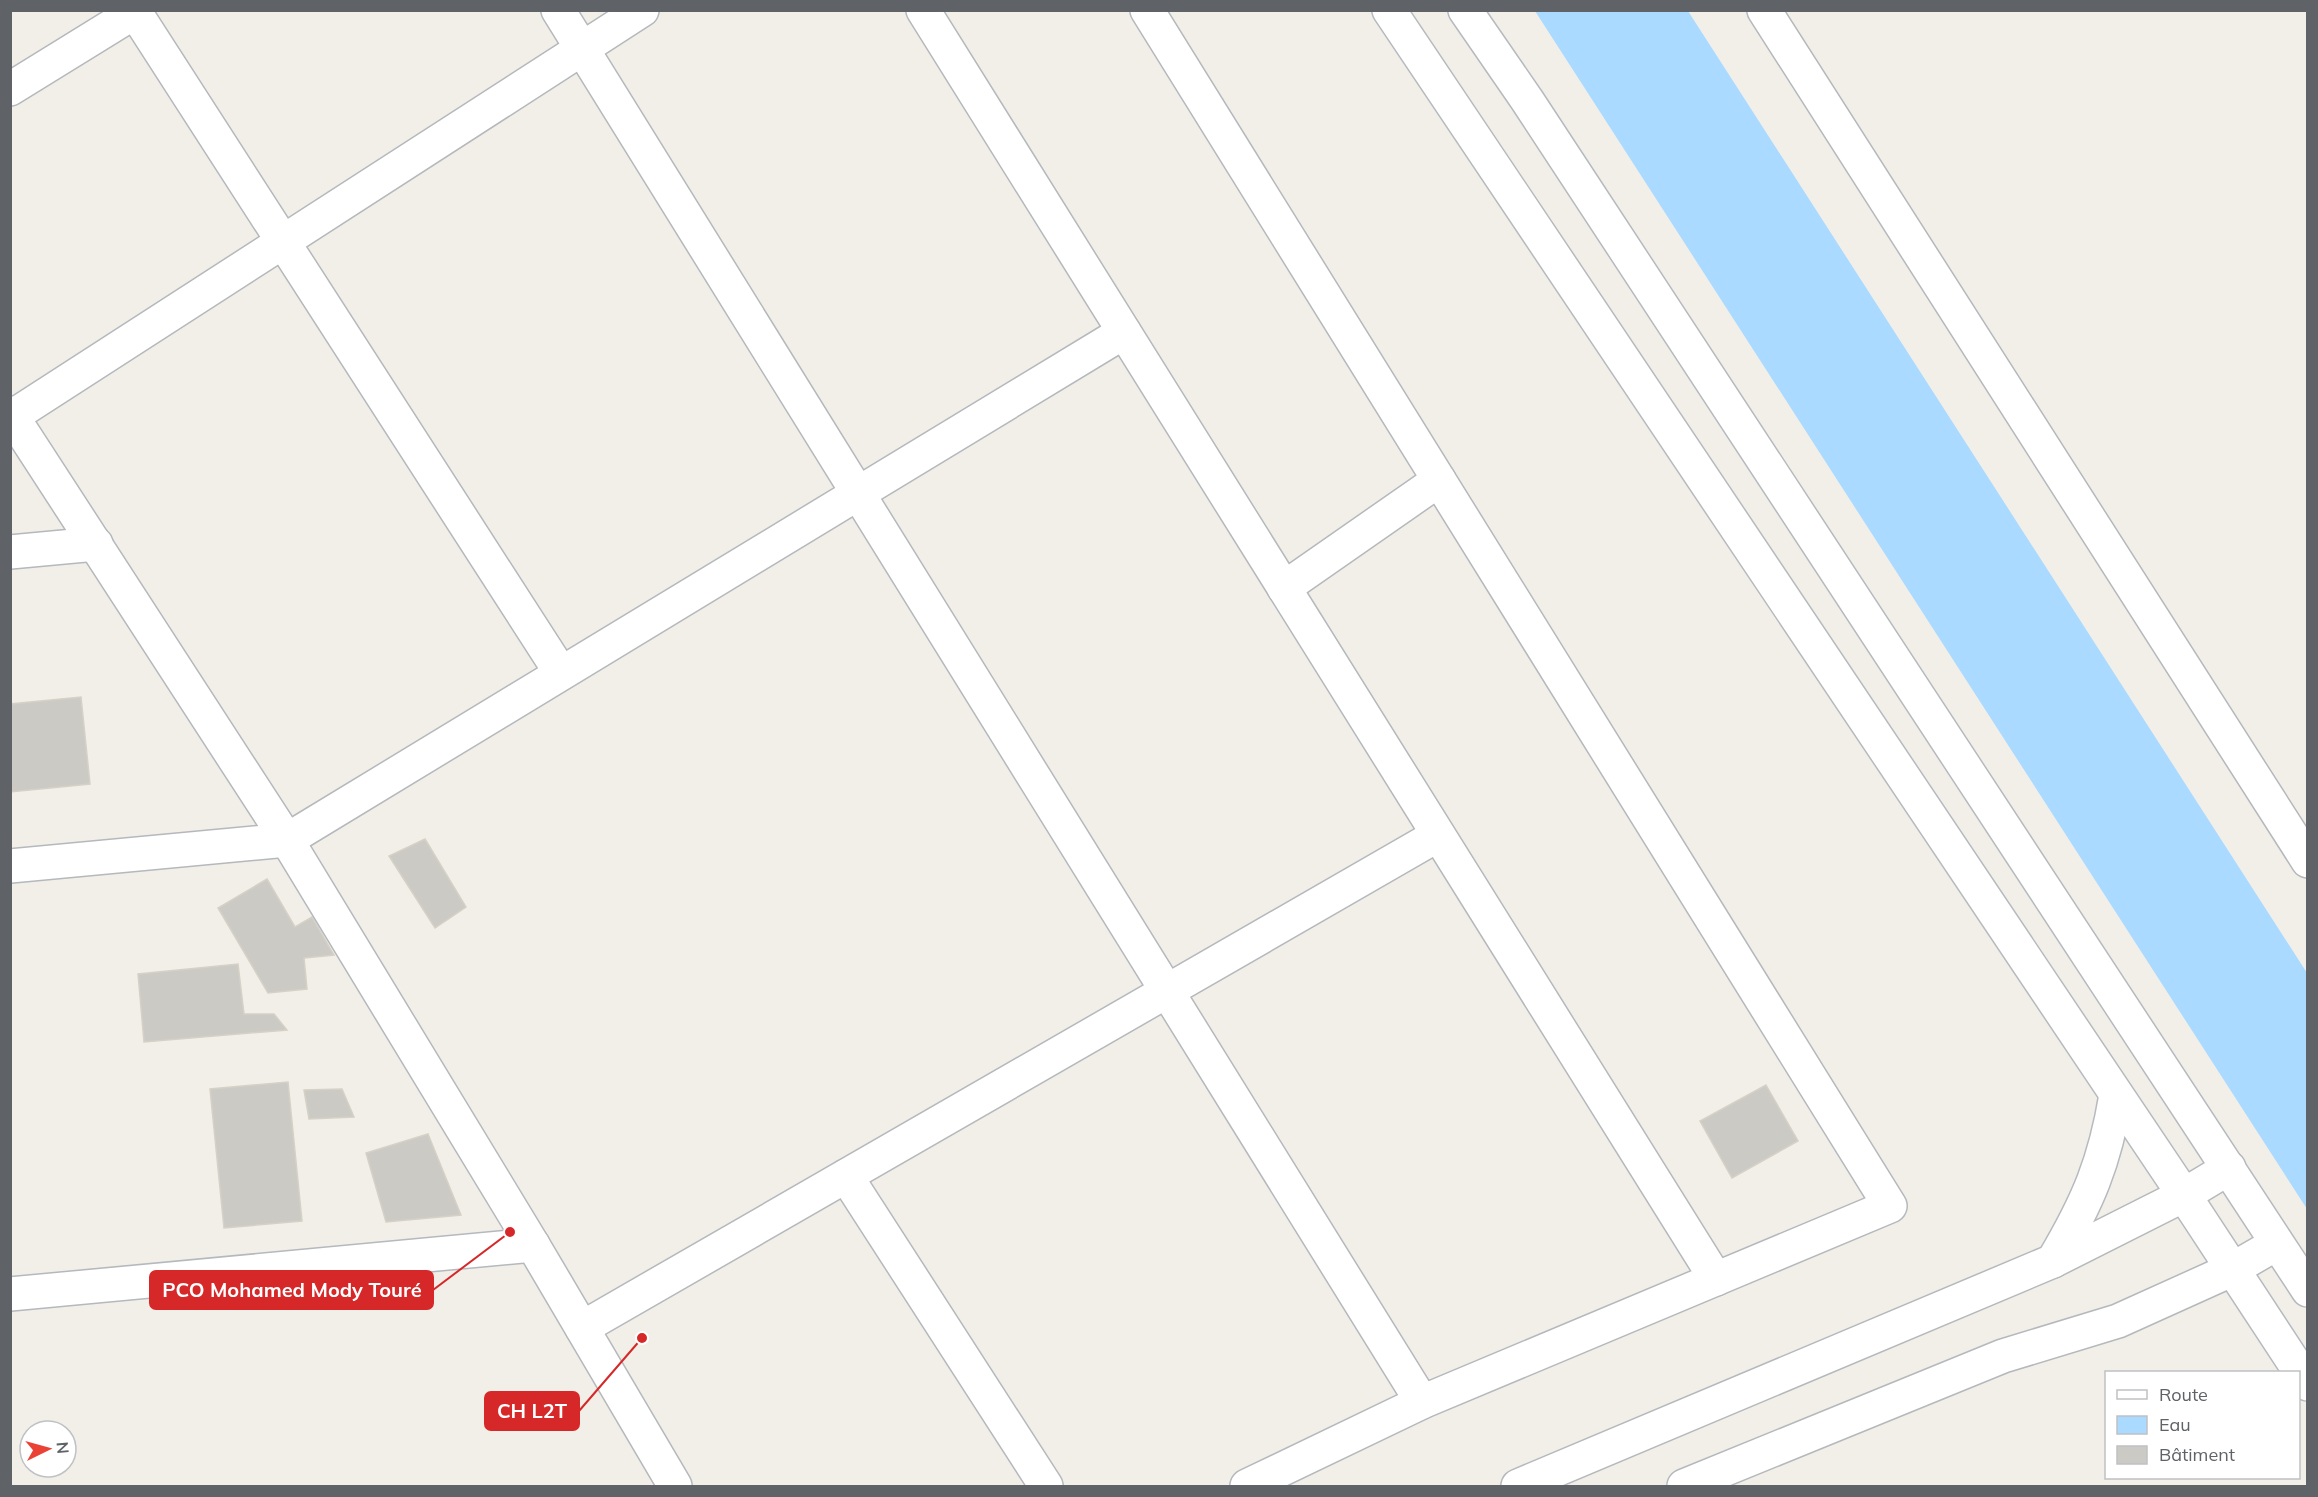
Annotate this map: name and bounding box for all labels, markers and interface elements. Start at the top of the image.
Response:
callout: PCO Mohamed Mody Touré [150,1271,433,1309]
text: PCO Mohamed Mody Touré [162,1277,422,1302]
legend [2105,1371,2300,1479]
text: Route [2159,1383,2208,1406]
callout: CH L2T [485,1392,579,1430]
text: CH L2T [497,1398,568,1423]
text: Eau [2159,1413,2191,1436]
north arrow [18,1419,78,1479]
text: N [52,1441,73,1455]
text: Bâtiment [2159,1443,2235,1466]

